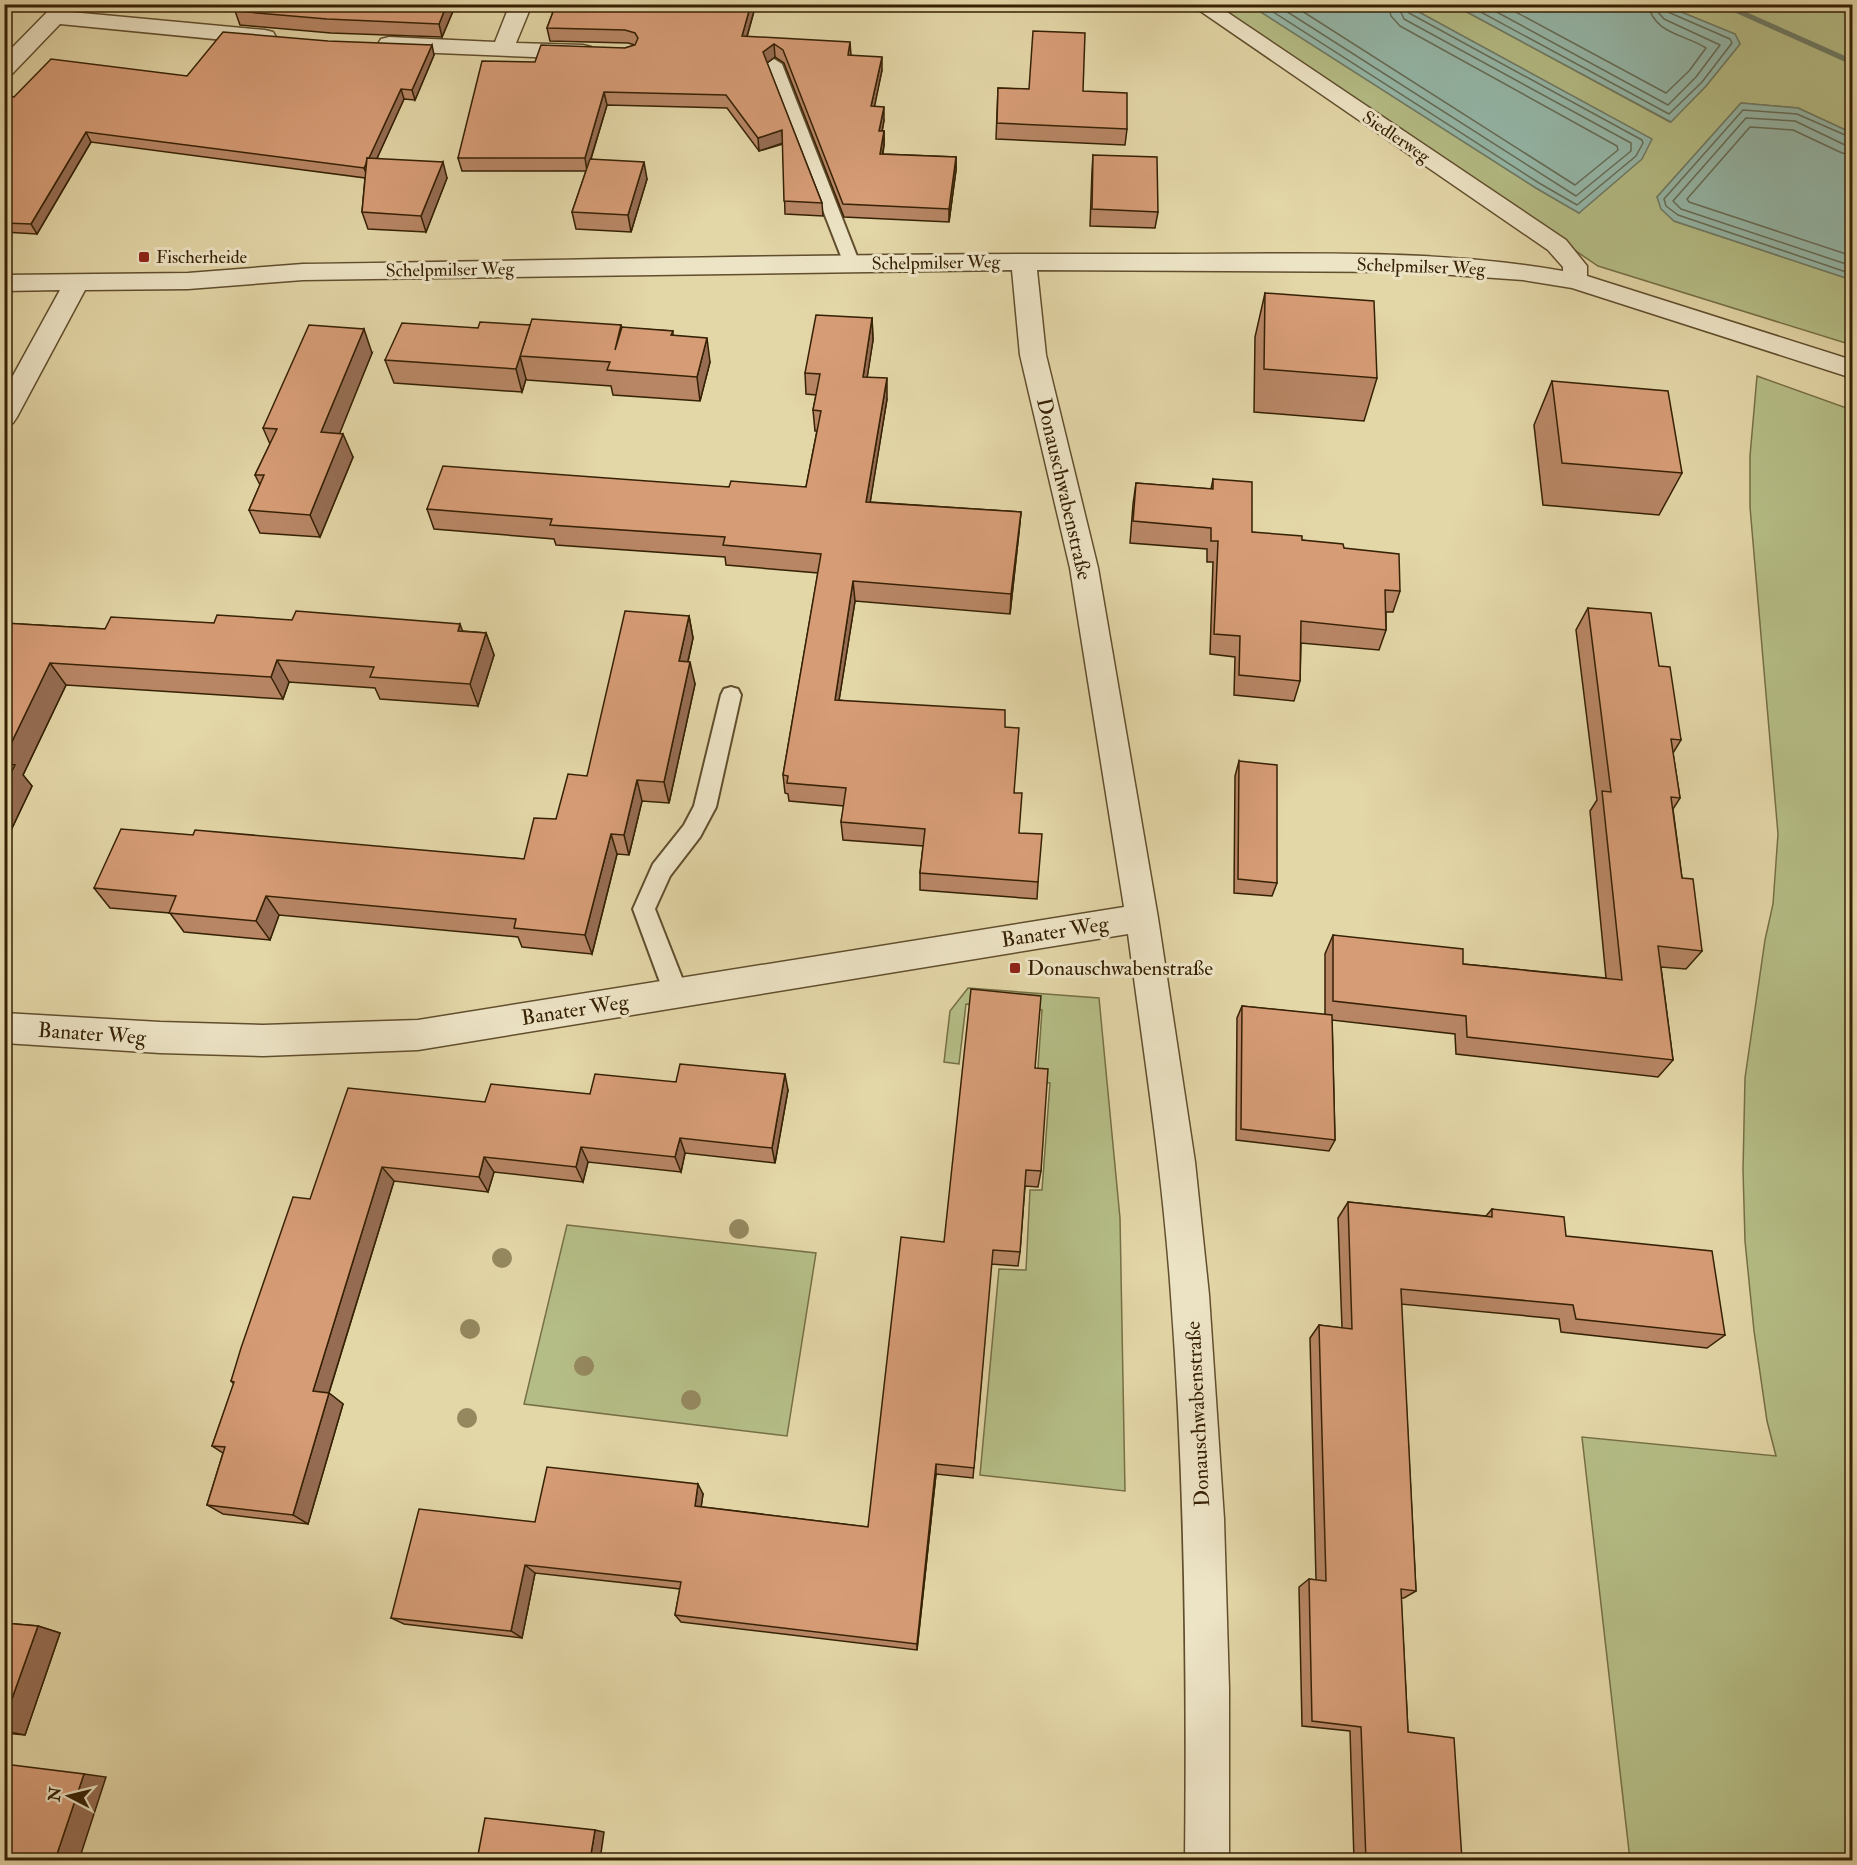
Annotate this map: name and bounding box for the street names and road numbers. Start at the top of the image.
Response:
street label: Siedlerweg [1358,106,1435,169]
street label: Schelpmilser Weg [872,250,1002,276]
street label: Schelpmilser Weg [1356,253,1487,281]
street label: Schelpmilser Weg [386,257,516,283]
street label: Donauschwabenstraße [1030,395,1098,583]
street label: Banater Weg [999,910,1111,954]
street label: Banater Weg [519,988,631,1032]
street label: Banater Weg [37,1017,148,1051]
street label: Donauschwabenstraße [1180,1320,1216,1508]

